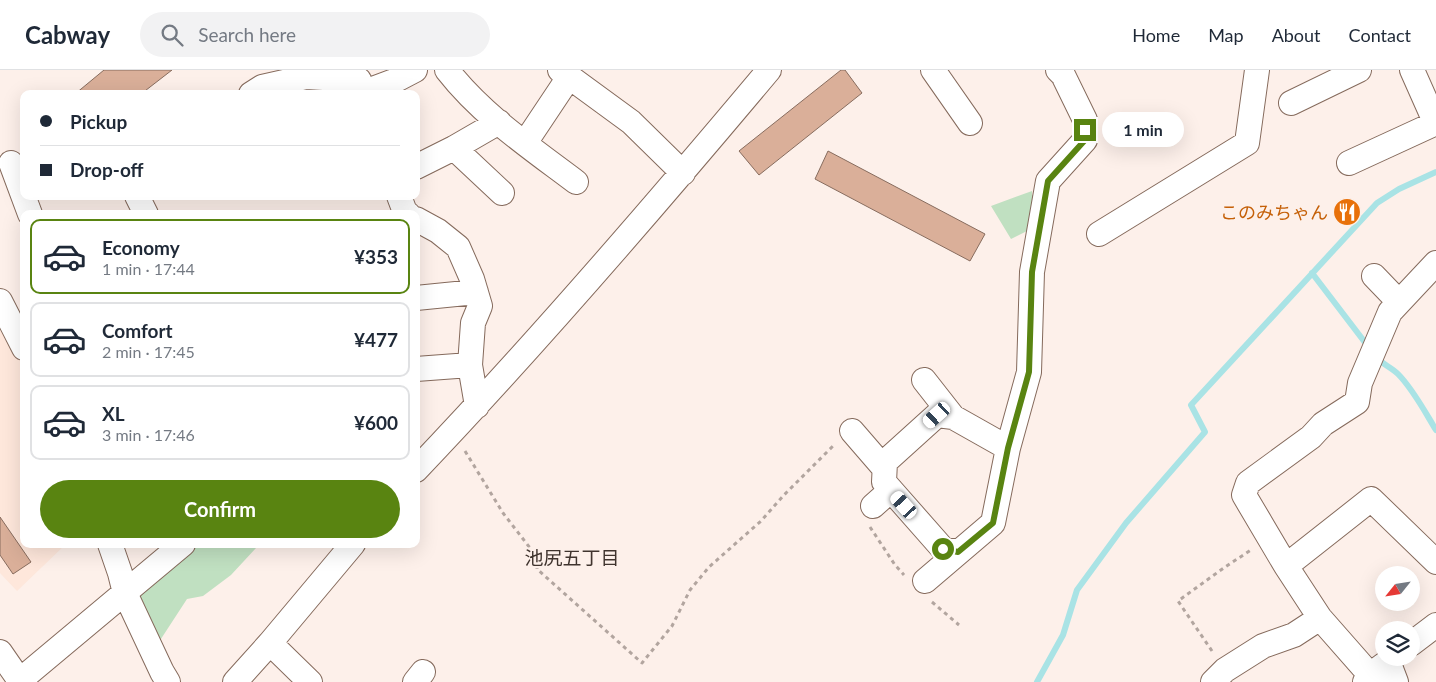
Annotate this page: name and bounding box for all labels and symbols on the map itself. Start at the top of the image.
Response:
callout: 1 min [1102,112,1185,148]
route end [1074,119,1096,141]
restaurant icon: このみちゃん [1332,197,1362,227]
place label: このみちゃん [1220,201,1328,223]
car [920,399,953,431]
car [888,489,919,521]
route start [932,538,954,560]
district label: 池尻五丁目 [524,546,620,569]
north arrow [1375,566,1420,611]

